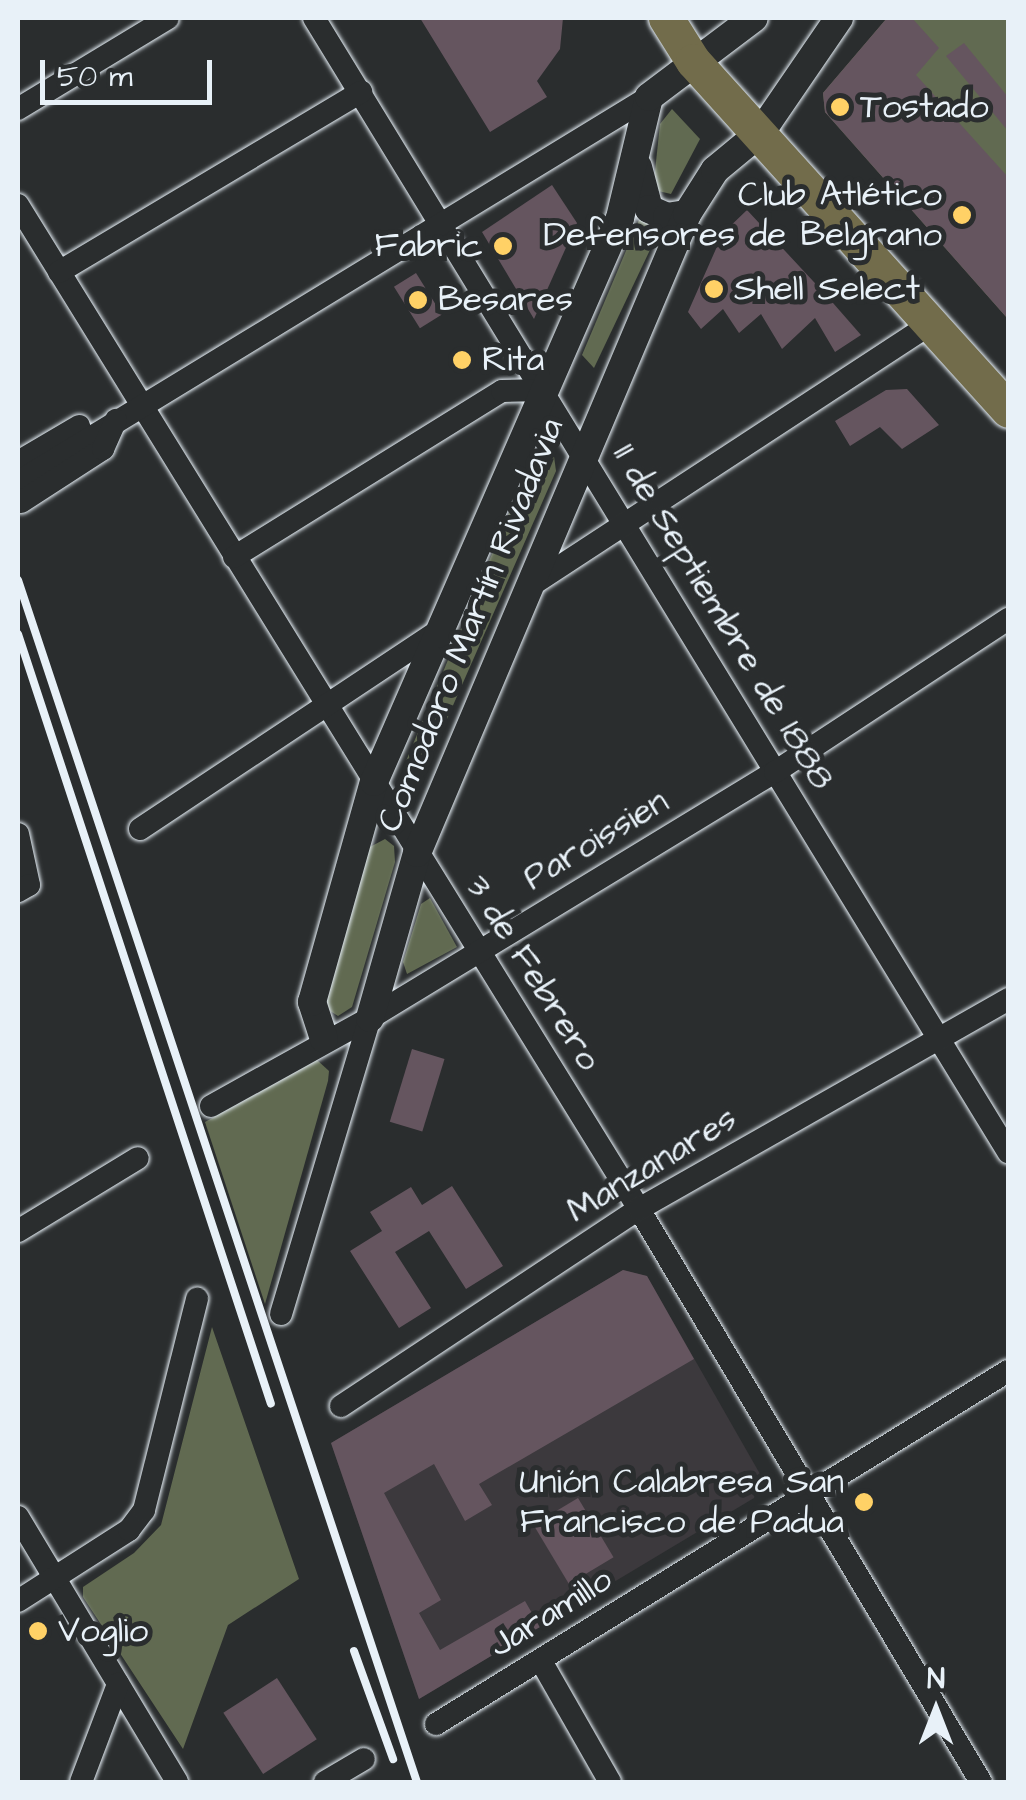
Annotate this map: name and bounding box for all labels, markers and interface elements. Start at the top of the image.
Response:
scale bar [45,40,218,102]
text: 50 m [57,56,133,98]
place label: Tostado [860,86,989,128]
marker: Tostado [829,96,851,118]
place label: Club Atlético Defensores de Belgrano [543,174,942,256]
marker: Club Atlético Defensores de Belgrano [951,204,973,226]
place label: Fabric [375,225,483,267]
marker: Fabric [492,235,514,257]
place label: Shell Select [734,268,920,310]
marker: Shell Select [703,278,725,300]
place label: Besares [438,279,573,321]
marker: Besares [407,289,429,311]
place label: Rita [482,339,544,381]
marker: Rita [451,349,473,371]
street label: Comodoro Martín Rivadavia [369,412,573,838]
street label: 11 de Septiembre de 1888 [603,437,843,797]
street label: Paroissien [516,780,676,900]
street label: 3 de Febrero [456,867,610,1079]
street label: Manzanares [560,1098,744,1232]
place label: Unión Calabresa San Francisco de Padua [519,1461,844,1543]
marker: Unión Calabresa San Francisco de Padua [853,1491,875,1513]
street label: Jaramillo [482,1559,620,1667]
place label: Voglio [58,1610,148,1652]
marker: Voglio [27,1620,49,1642]
north arrow [886,1660,986,1760]
text: N [927,1660,945,1699]

